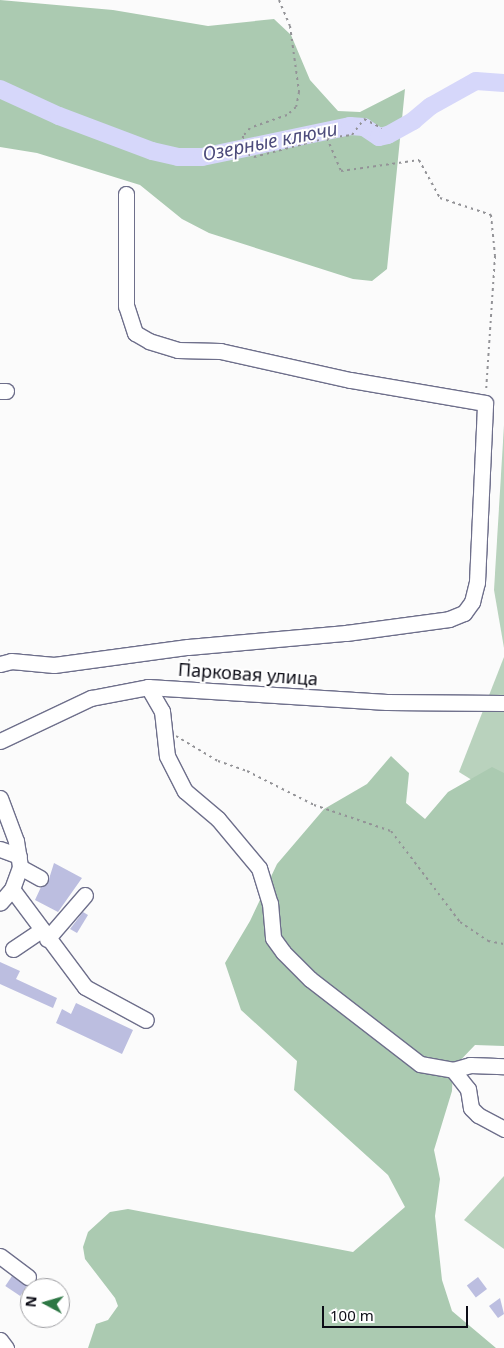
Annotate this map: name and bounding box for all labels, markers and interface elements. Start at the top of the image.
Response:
water label: Озерные ключи [201,118,339,166]
street label: Парковая улица [177,658,319,690]
north arrow [20,1278,70,1328]
text: N [21,1295,41,1308]
scale bar [324,1296,470,1328]
text: 100 m [330,1305,374,1325]

